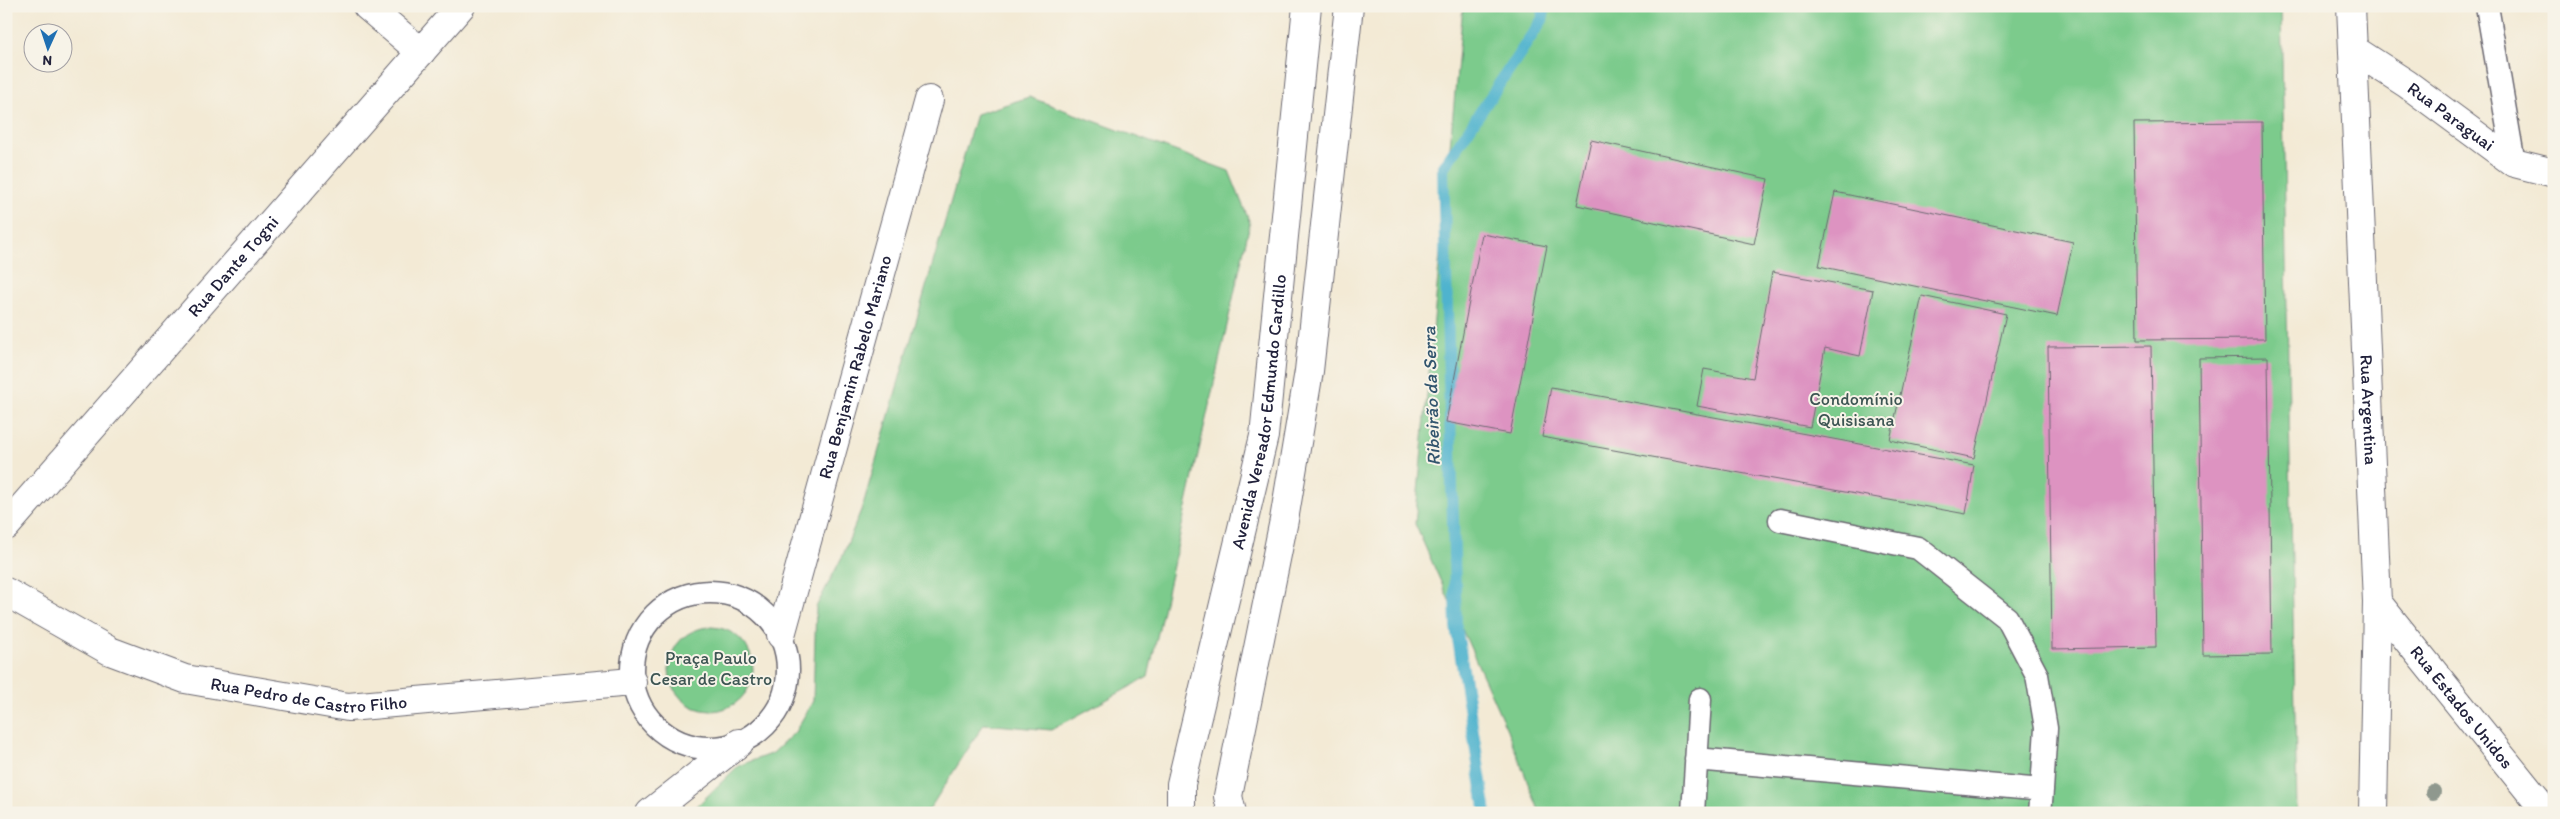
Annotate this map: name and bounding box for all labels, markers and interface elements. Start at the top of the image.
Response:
north arrow [22,22,72,72]
text: N [42,52,53,69]
street label: Rua Paraguai [2403,77,2499,156]
street label: Rua Dante Togni [183,211,283,322]
street label: Rua Benjamin Rabelo Mariano [814,253,897,481]
street label: Avenida Vereador Edmundo Cardillo [1226,273,1291,551]
water label: Ribeirão da Serra [1417,326,1445,466]
street label: Rua Argentina [2355,354,2382,465]
park label: Condomínio Quisisana [1809,388,1903,431]
street label: Rua Estados Unidos [2405,641,2518,773]
park label: Praça Paulo Cesar de Castro [650,647,772,690]
street label: Rua Pedro de Castro Filho [209,673,408,718]

